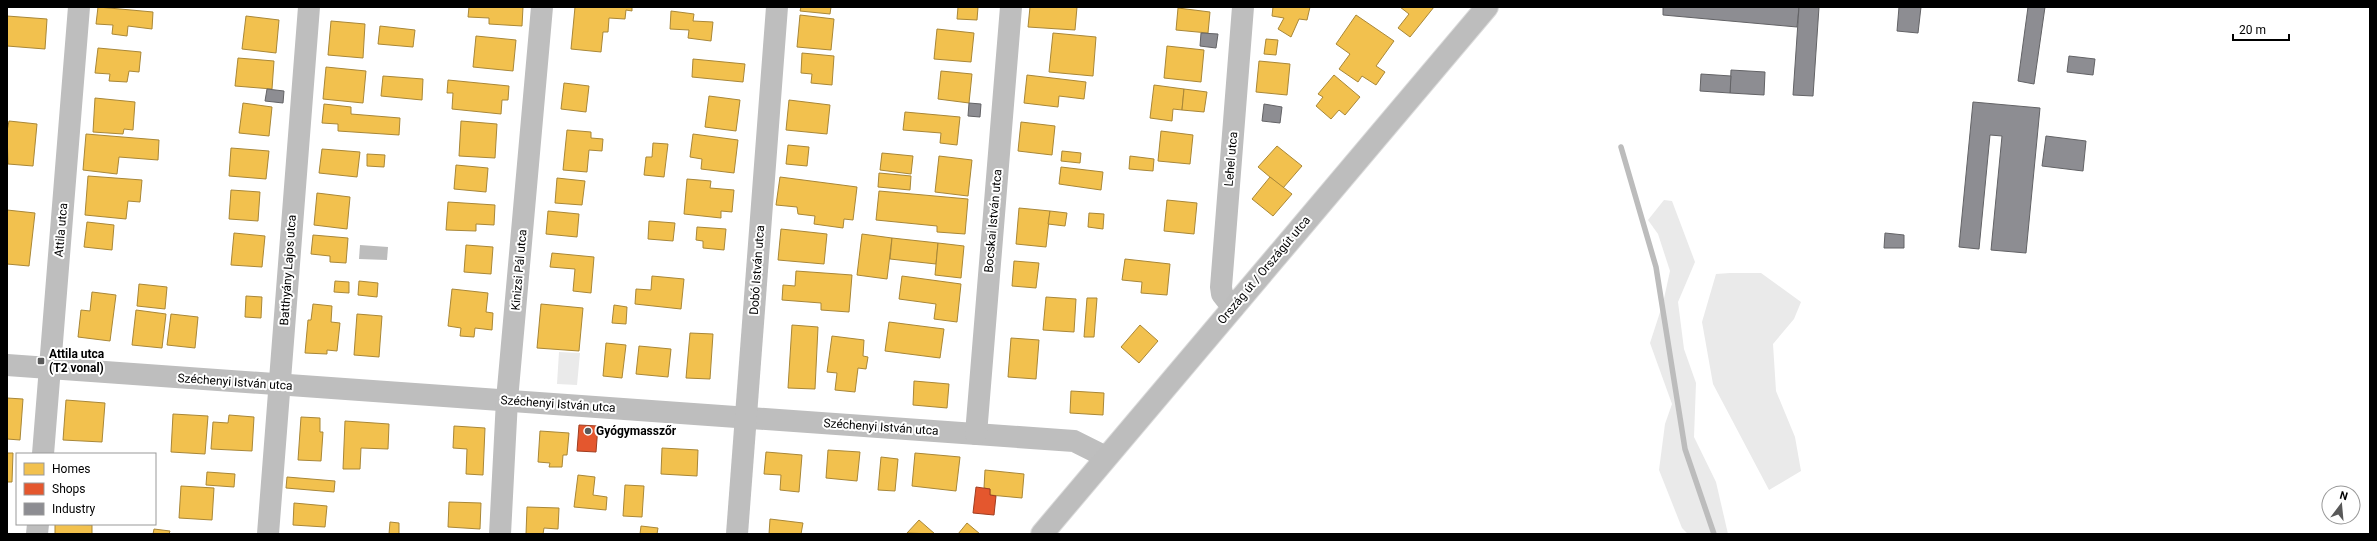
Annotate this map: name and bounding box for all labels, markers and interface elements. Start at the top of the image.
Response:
scale bar [2233,16,2289,42]
text: 20 m [2239,23,2266,37]
street label: Lehel utca [1222,131,1240,187]
street label: Bocskai István utca [981,169,1005,273]
street label: Attila utca [52,202,70,258]
street label: Ország út / Országút utca [1215,213,1313,327]
street label: Batthyány Lajos utca [277,214,299,326]
street label: Dobó István utca [747,225,767,315]
street label: Kinizsi Pál utca [508,229,530,311]
place label: Attila utca (T2 vonal) [49,347,105,375]
marker: Attila utca (T2 vonal) [36,356,46,366]
street label: Széchenyi István utca [177,371,293,393]
street label: Széchenyi István utca [500,393,616,415]
street label: Széchenyi István utca [823,416,939,438]
place label: Gyógymasszőr [596,424,677,438]
marker: Gyógymasszőr [583,426,593,436]
legend [16,453,156,525]
text: Homes [52,462,90,476]
text: Shops [52,482,86,496]
north arrow [2321,485,2361,525]
text: N [2338,489,2349,503]
text: Industry [52,502,96,516]

